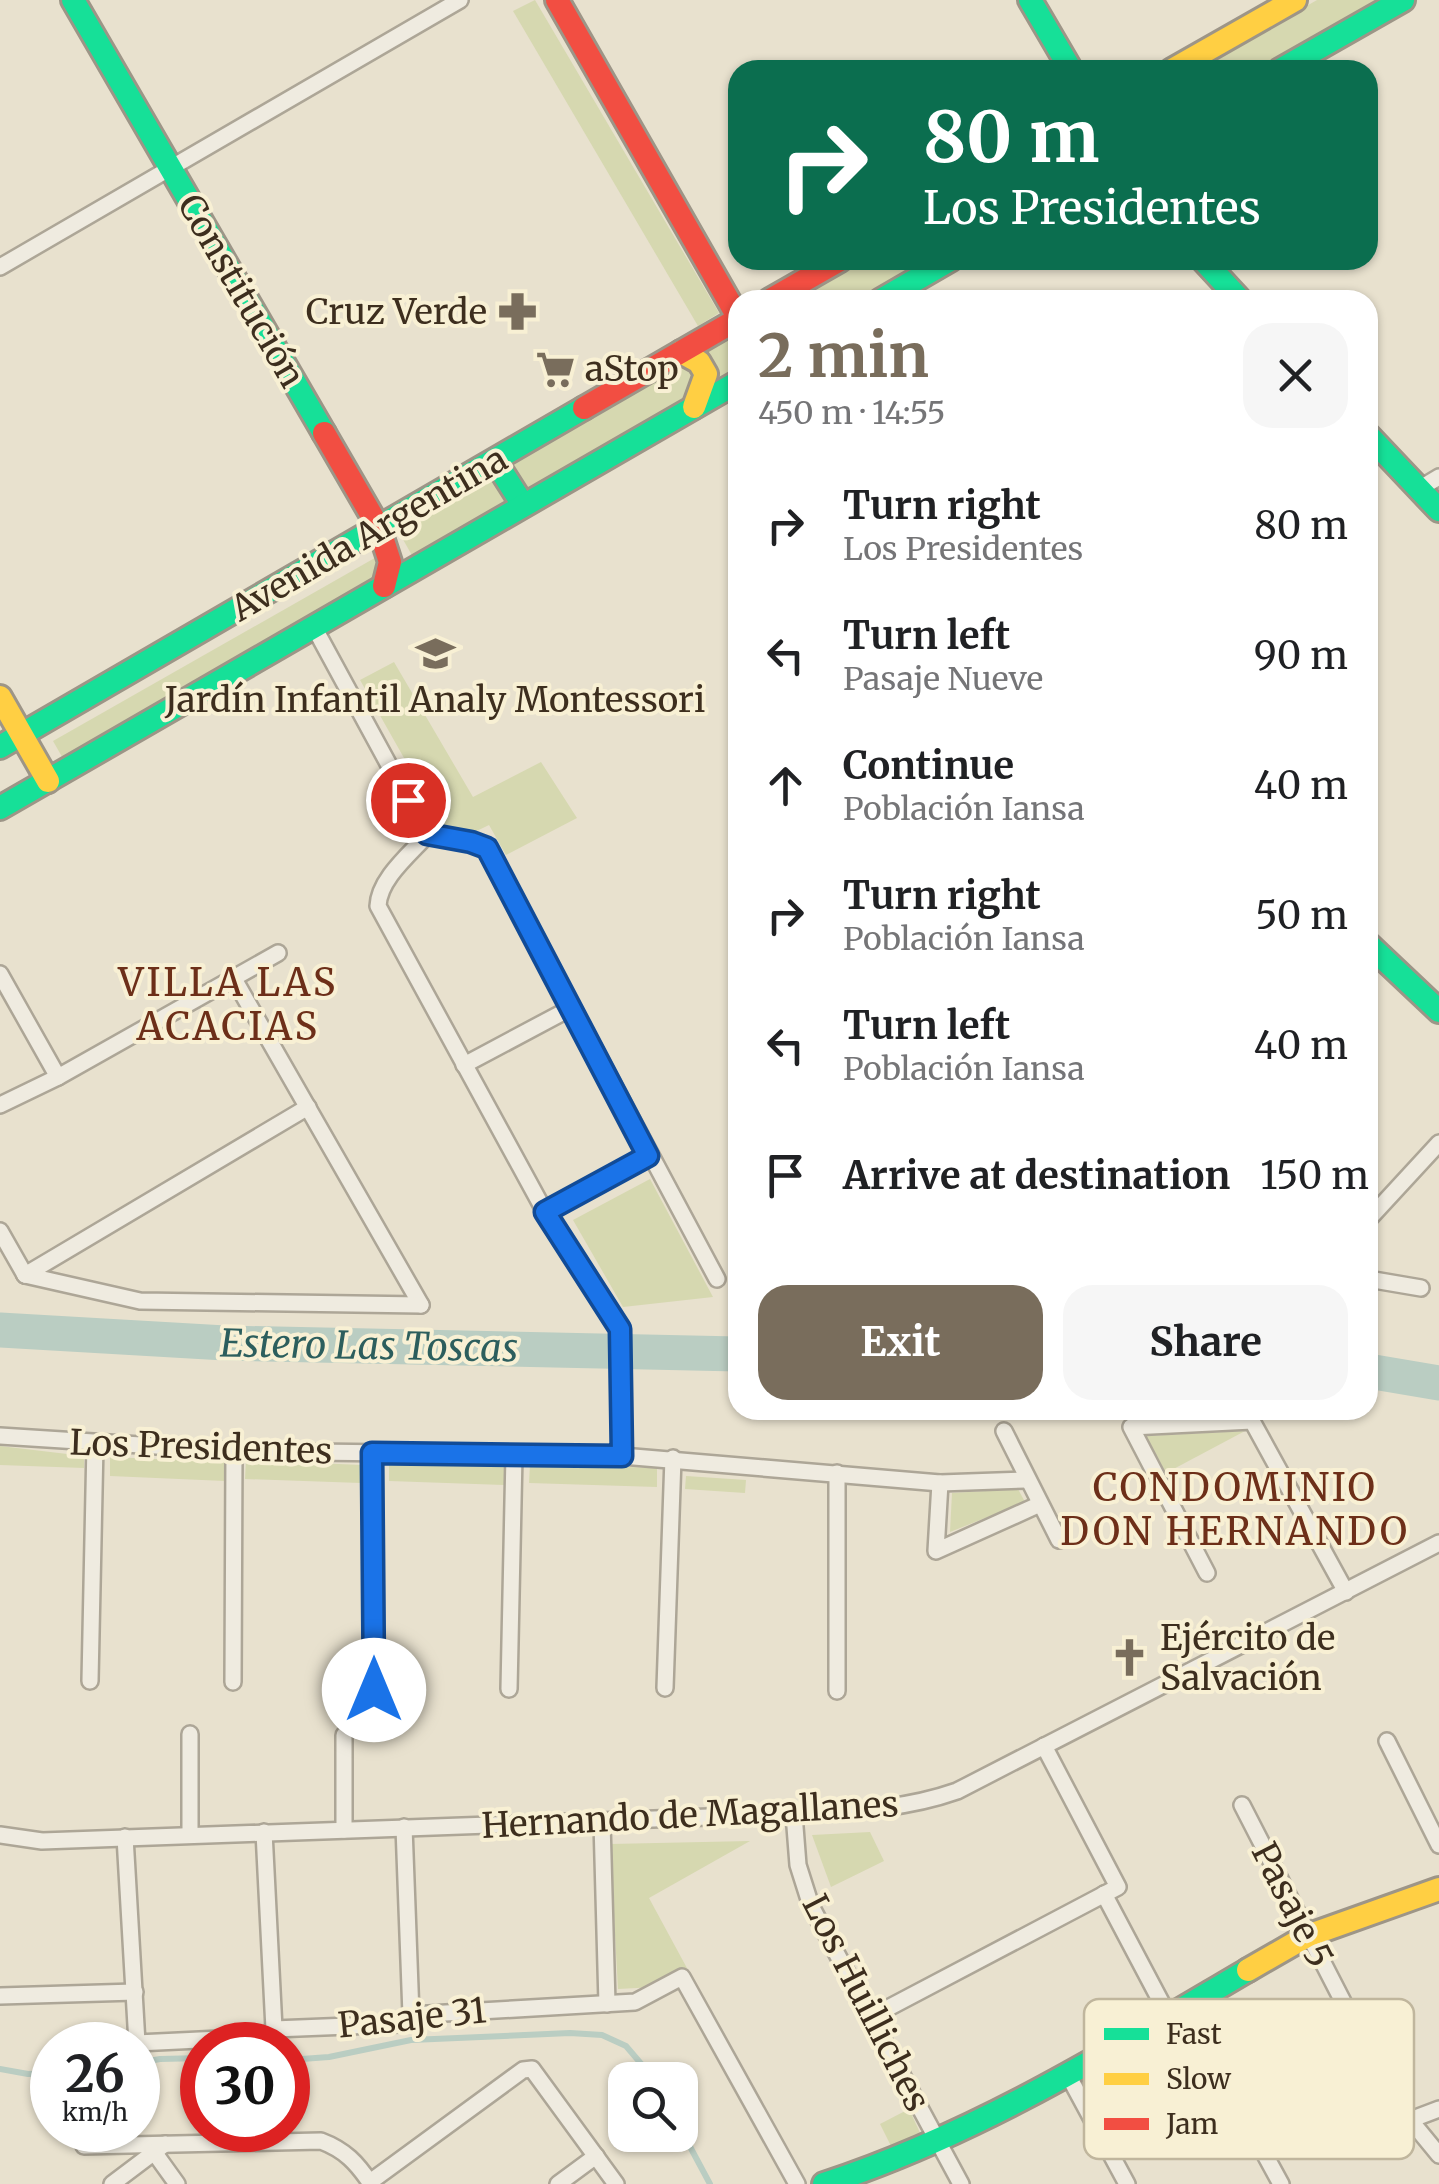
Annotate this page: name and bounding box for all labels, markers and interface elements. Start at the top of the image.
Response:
text: 80 m [923,93,1099,181]
icon: right [758,100,888,230]
text: Los Presidentes [923,180,1261,236]
street label: Constitución [168,187,314,395]
place label: Cruz Verde [306,290,487,334]
pharmacy icon: Cruz Verde [496,291,538,333]
text: 2 min [758,318,929,393]
button: close [1243,323,1348,428]
place label: aStop [585,347,679,391]
supermarket icon: aStop [534,348,576,390]
text: 450 m · 14:55 [758,393,945,433]
street label: Avenida Argentina [222,437,515,632]
text: Turn right [843,482,1041,529]
icon: right [758,498,813,553]
text: 80 m [1254,502,1348,549]
text: Los Presidentes [843,529,1083,569]
text: Turn left [843,612,1010,659]
icon: left [758,628,813,683]
school or university icon: Jardín Infantil Analy Montessori [414,632,456,674]
text: 90 m [1254,632,1348,679]
text: Pasaje Nueve [843,659,1043,699]
place label: Jardín Infantil Analy Montessori [164,678,705,722]
text: Continue [843,742,1014,789]
pin [366,758,451,843]
icon: ahead [758,758,813,813]
text: 40 m [1254,762,1348,809]
icon: arrive [381,773,436,828]
text: Población Iansa [843,789,1085,829]
text: Turn right [843,872,1041,919]
icon: right [758,888,813,943]
text: 50 m [1255,892,1348,939]
text: Población Iansa [843,919,1085,959]
district label: VILLA LAS ACACIAS [117,959,338,1050]
text: Turn left [843,1002,1010,1049]
icon: left [758,1018,813,1073]
text: 40 m [1254,1022,1348,1069]
text: Población Iansa [843,1049,1085,1089]
icon: arrive [758,1148,813,1203]
text: Arrive at destination [843,1152,1230,1199]
text: 150 m [1260,1152,1369,1199]
button: Exit [758,1285,1043,1400]
button: Share [1063,1285,1348,1400]
water label: Estero Las Toscas [219,1319,519,1372]
street label: Los Presidentes [69,1420,333,1474]
district label: CONDOMINIO DON HERNANDO [1060,1464,1410,1555]
place label: Ejército de Salvación [1160,1616,1335,1700]
church icon: Ejército de Salvación [1109,1637,1151,1679]
position arrow [322,1638,426,1742]
street label: Hernando de Magallanes [480,1782,900,1848]
street label: Pasaje 5 [1242,1835,1342,1975]
street label: Los Huilliches [793,1887,939,2119]
street label: Pasaje 31 [336,1988,488,2048]
legend [1084,1999,1414,2159]
text: Fast [1166,2016,1222,2052]
speed limit sign: 30 [180,2022,310,2152]
text: 26 [65,2043,125,2106]
text: Slow [1166,2061,1231,2097]
map controls [608,2062,698,2152]
button: search [608,2062,698,2152]
text: km/h [62,2096,128,2128]
text: Jam [1165,2106,1219,2142]

